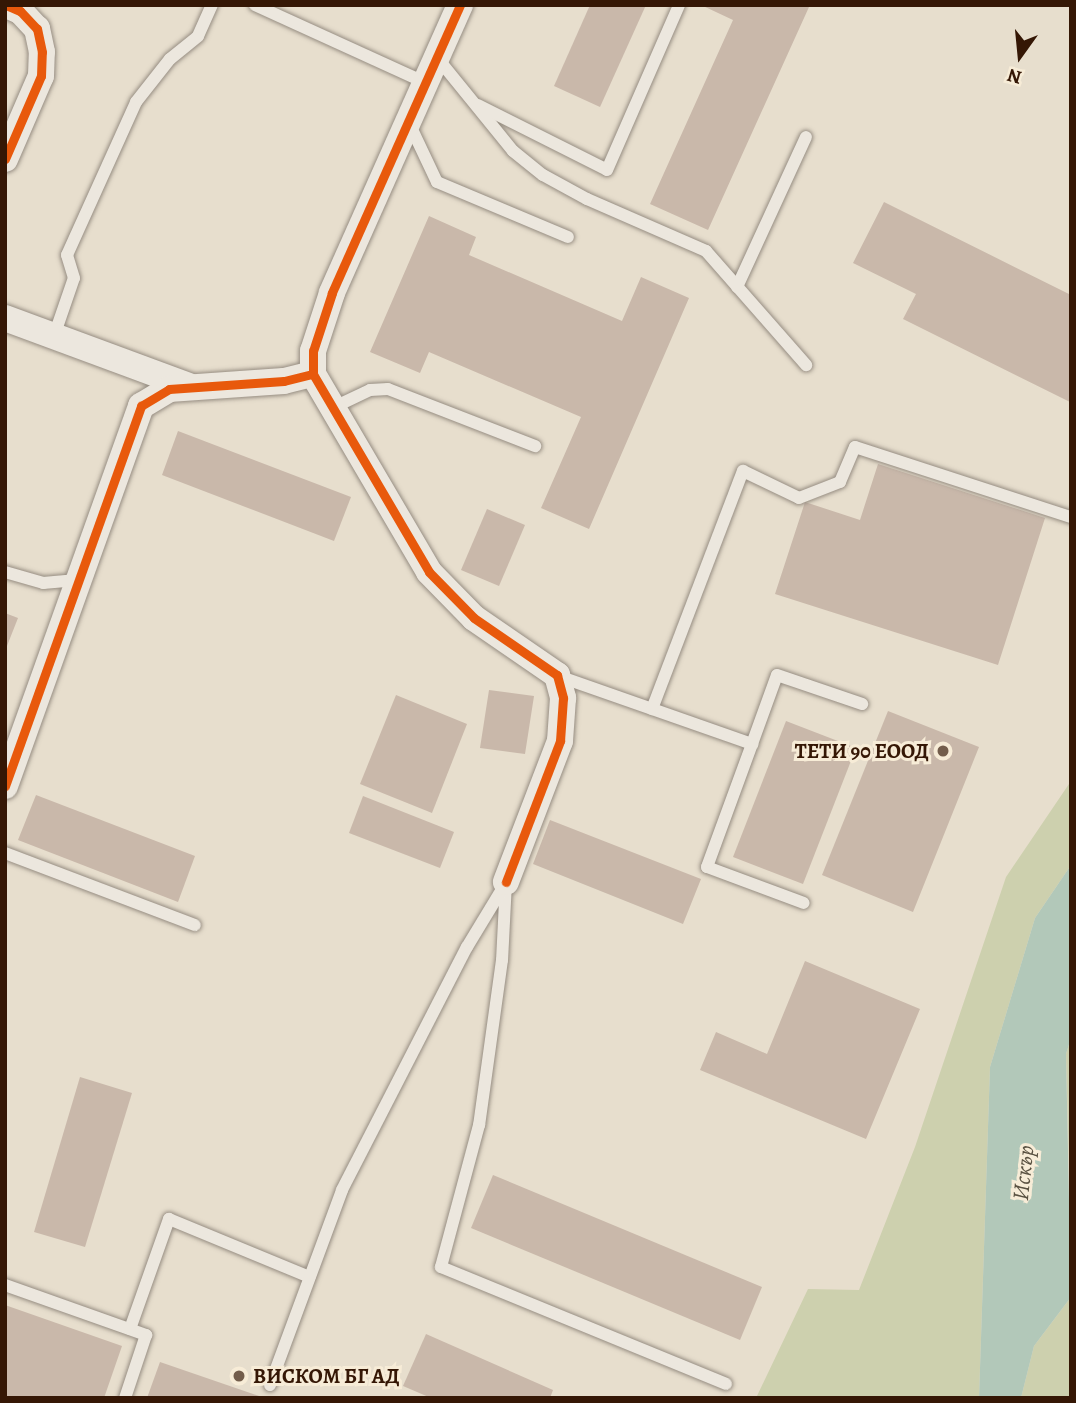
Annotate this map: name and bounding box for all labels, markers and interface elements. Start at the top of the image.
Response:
north arrow [985,21,1055,91]
text: N [1005,62,1025,91]
place label: ТЕТИ 90 ЕООД [795,738,929,764]
marker: ТЕТИ 90 ЕООД [935,743,951,759]
water label: Искър [1007,1144,1041,1202]
place label: ВИСКОМ БГ АД [253,1363,400,1389]
marker: ВИСКОМ БГ АД [231,1368,247,1384]

